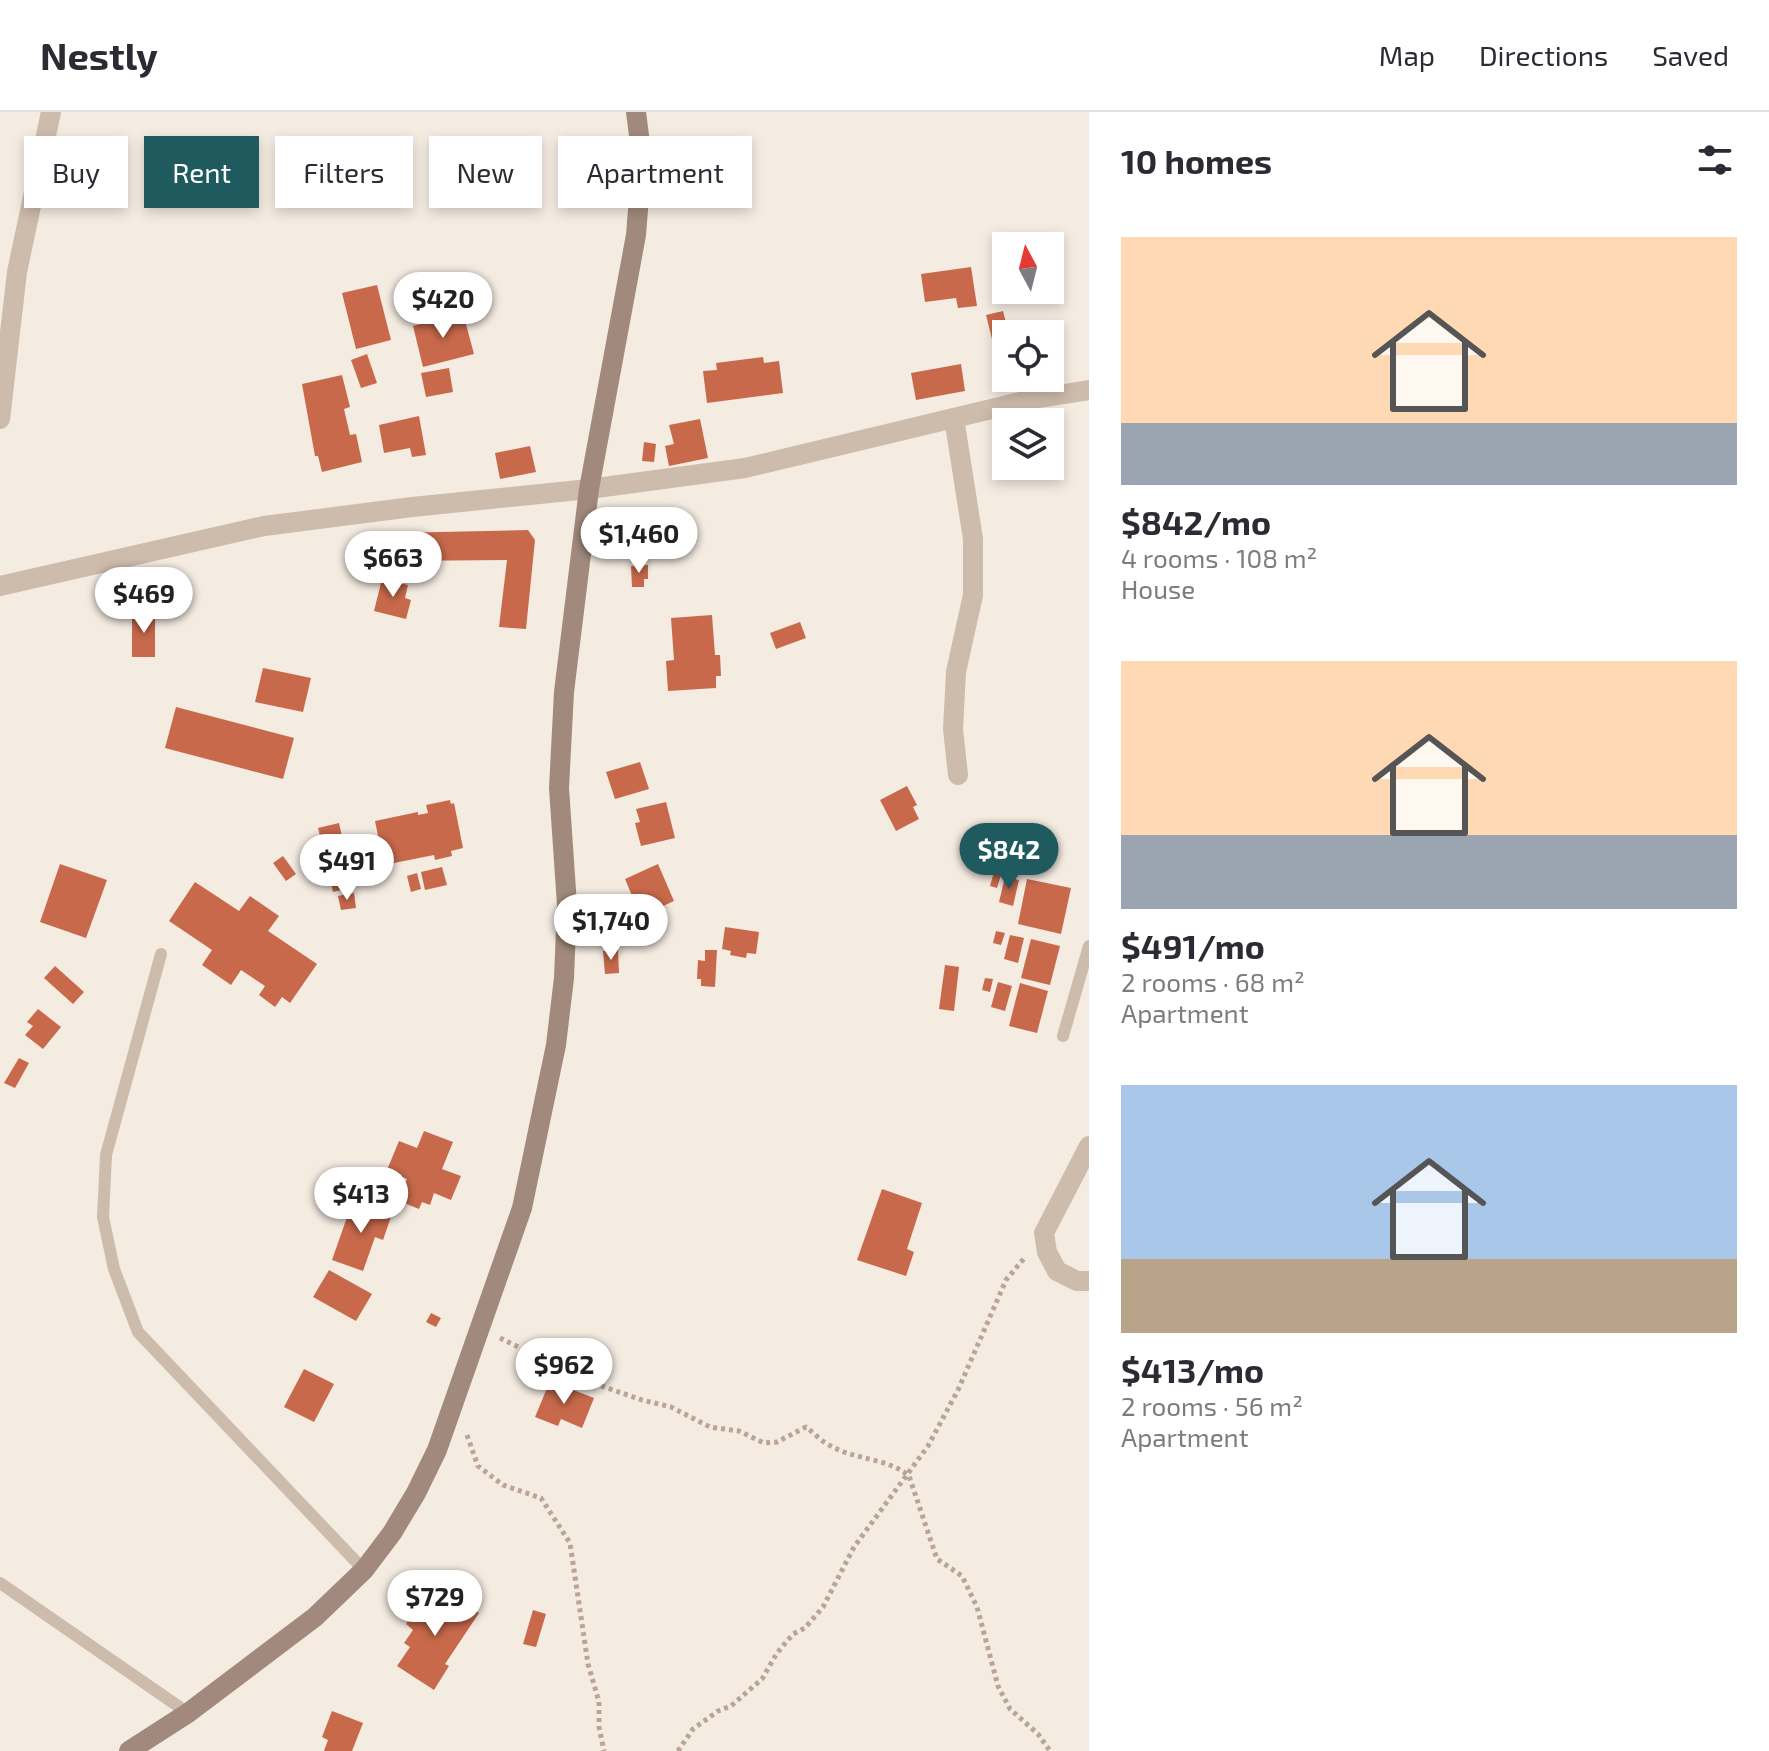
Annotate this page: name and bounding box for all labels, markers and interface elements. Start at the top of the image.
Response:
text: Nestly [40,32,158,78]
text: Map [1379,38,1435,72]
text: Directions [1479,38,1608,72]
text: Saved [1652,38,1729,72]
chip: Buy [24,136,128,208]
chip: Rent [144,136,259,208]
chip: Filters [275,136,413,208]
chip: New [429,136,542,208]
chip: Apartment [558,136,752,208]
icon: filters [1693,138,1737,182]
text: 10 homes [1121,140,1272,181]
north arrow [992,232,1064,304]
map controls [992,232,1064,480]
pin: $420 [396,272,490,340]
text: $420 [411,282,475,313]
icon: home [1357,289,1501,433]
button: locate [992,320,1064,392]
button: layers [992,408,1064,480]
text: $842/mo [1121,501,1271,542]
pin: $1,460 [574,507,704,575]
text: $1,460 [599,517,679,548]
pin: $663 [346,531,440,599]
text: $663 [363,541,423,572]
text: 4 rooms · 108 m² [1121,542,1317,573]
pin: $469 [97,567,191,635]
text: House [1121,573,1195,604]
text: $469 [113,577,175,608]
icon: home [1357,713,1501,857]
pin: $842 [962,823,1056,891]
text: $842 [978,833,1040,864]
pin: $491 [300,834,394,902]
text: $491 [318,844,376,875]
pin: $1,740 [546,894,676,962]
text: $1,740 [572,904,650,935]
text: $491/mo [1121,925,1265,966]
text: 2 rooms · 68 m² [1121,966,1305,997]
text: Apartment [1121,997,1249,1028]
icon: home [1357,1137,1501,1281]
pin: $413 [314,1167,408,1235]
text: $413 [332,1177,390,1208]
pin: $962 [517,1338,611,1406]
text: $962 [534,1348,594,1379]
text: $413/mo [1121,1349,1264,1390]
text: 2 rooms · 56 m² [1121,1390,1303,1421]
text: Apartment [1121,1421,1249,1452]
pin: $729 [388,1570,482,1638]
text: $729 [405,1580,465,1611]

